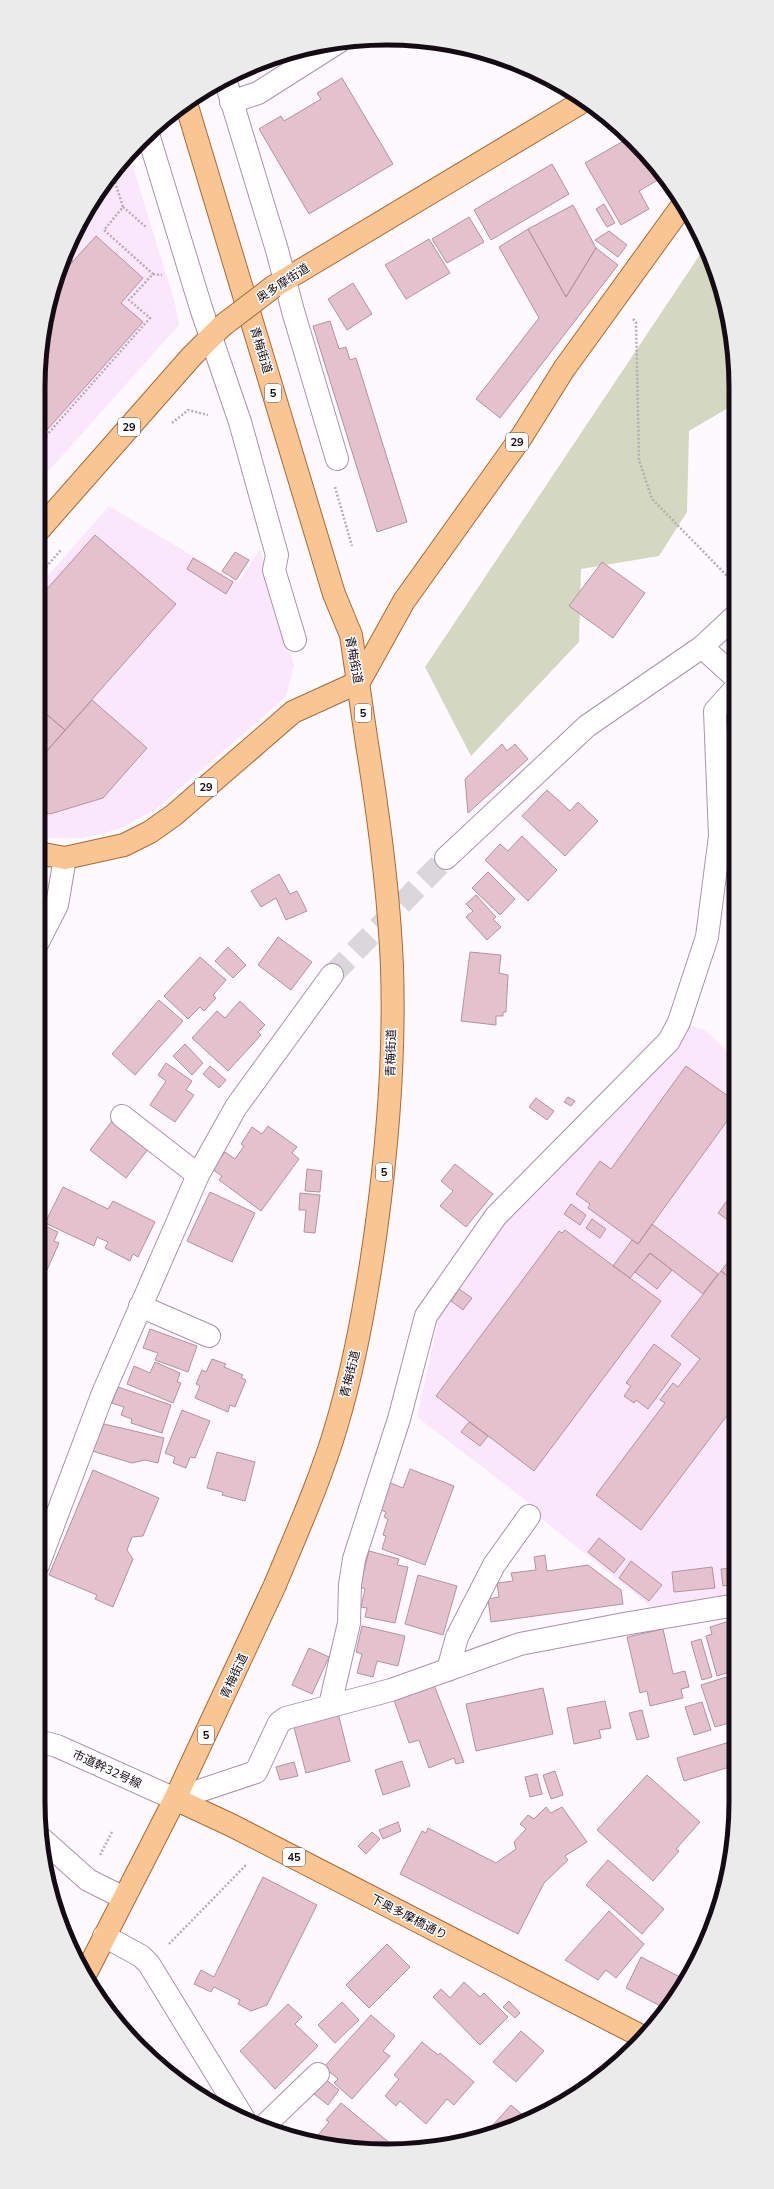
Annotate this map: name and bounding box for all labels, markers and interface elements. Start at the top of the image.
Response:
street label: 奥多摩街道 [253,260,312,305]
street label: 青梅街道 [247,325,276,375]
road number: 5 [265,384,281,402]
road number: 29 [118,418,140,436]
road number: 29 [506,433,528,451]
street label: 青梅街道 [343,635,366,685]
road number: 5 [355,704,371,722]
road number: 29 [195,778,217,796]
street label: 青梅街道 [383,1029,398,1077]
road number: 5 [376,1163,392,1181]
street label: 青梅街道 [336,1349,363,1399]
street label: 青梅街道 [217,1651,250,1701]
road number: 5 [198,1726,214,1744]
street label: 市道幹32号線 [70,1746,144,1791]
road number: 45 [283,1848,305,1866]
street label: 下奥多摩橋通り [368,1891,450,1942]

